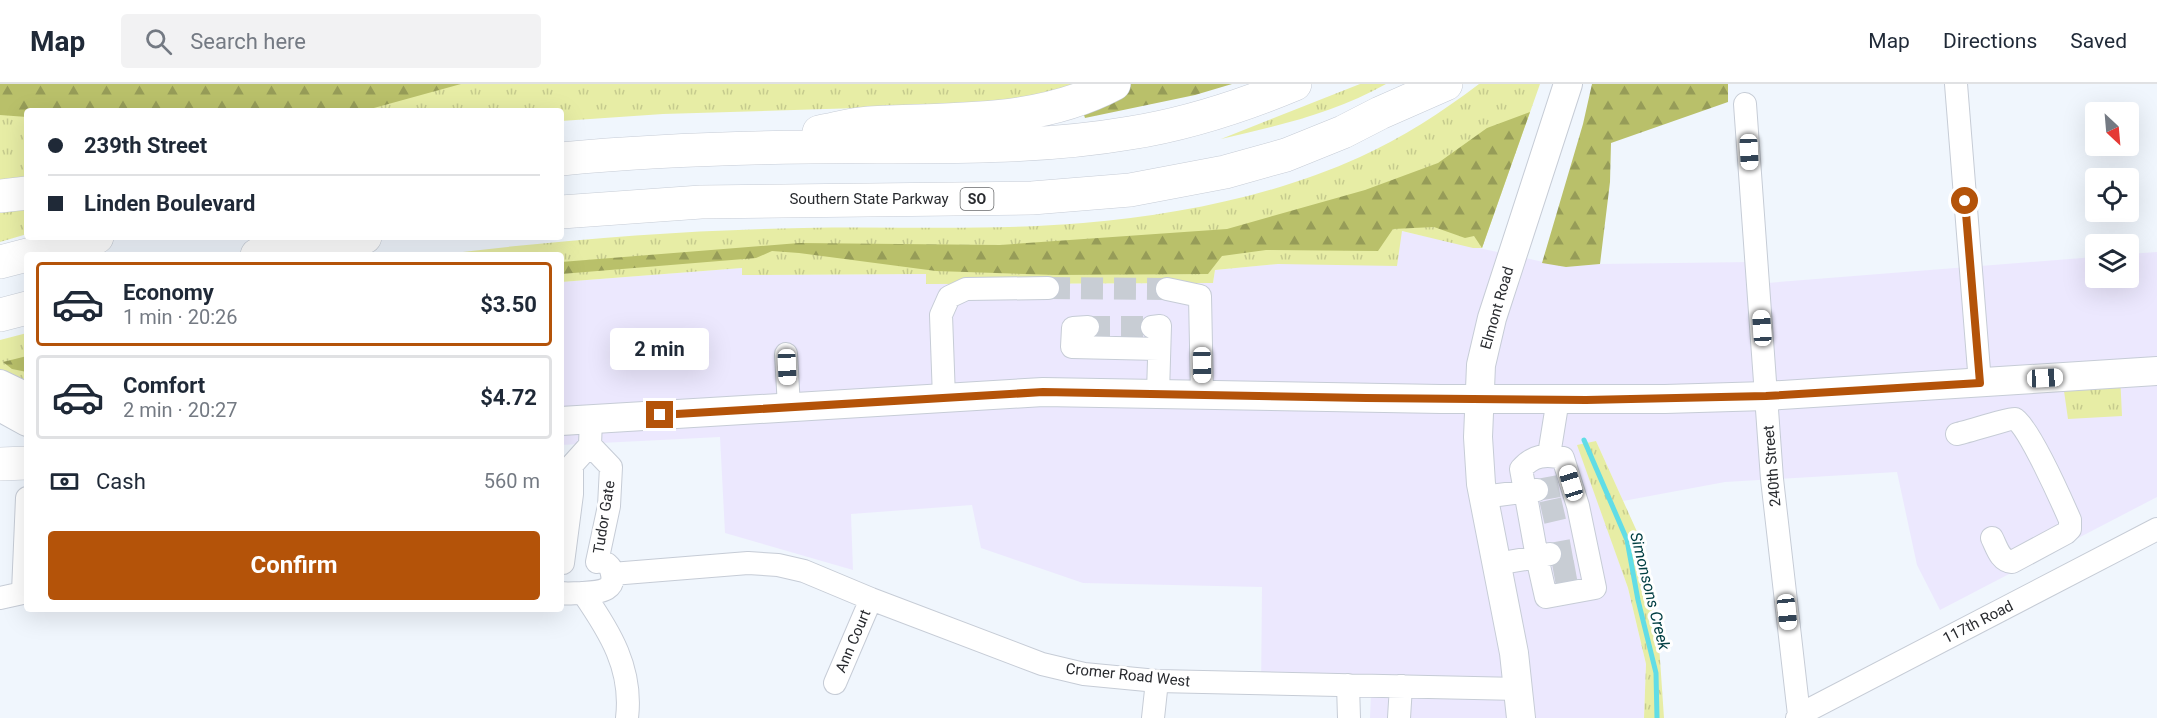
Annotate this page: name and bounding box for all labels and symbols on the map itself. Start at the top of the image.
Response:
north arrow [2085,102,2139,156]
car [1739,134,1759,170]
route start [1951,187,1978,214]
road number: SO [960,188,994,210]
street label: Southern State Parkway [789,190,949,208]
street label: Elmont Road [1477,265,1517,351]
car [1752,309,1772,347]
callout: 2 min [610,328,710,370]
car [1193,347,1211,383]
car [777,349,797,385]
car [2027,368,2063,388]
route end [646,401,673,428]
street label: 240th Street [1759,424,1785,508]
car [1557,463,1585,503]
street label: Tudor Gate [589,479,619,555]
water label: Simonsons Creek [1626,530,1674,653]
car [1776,593,1798,631]
street label: 117th Road [1940,597,2016,647]
street label: Ann Court [832,607,874,675]
street label: Cromer Road West [1065,660,1191,690]

